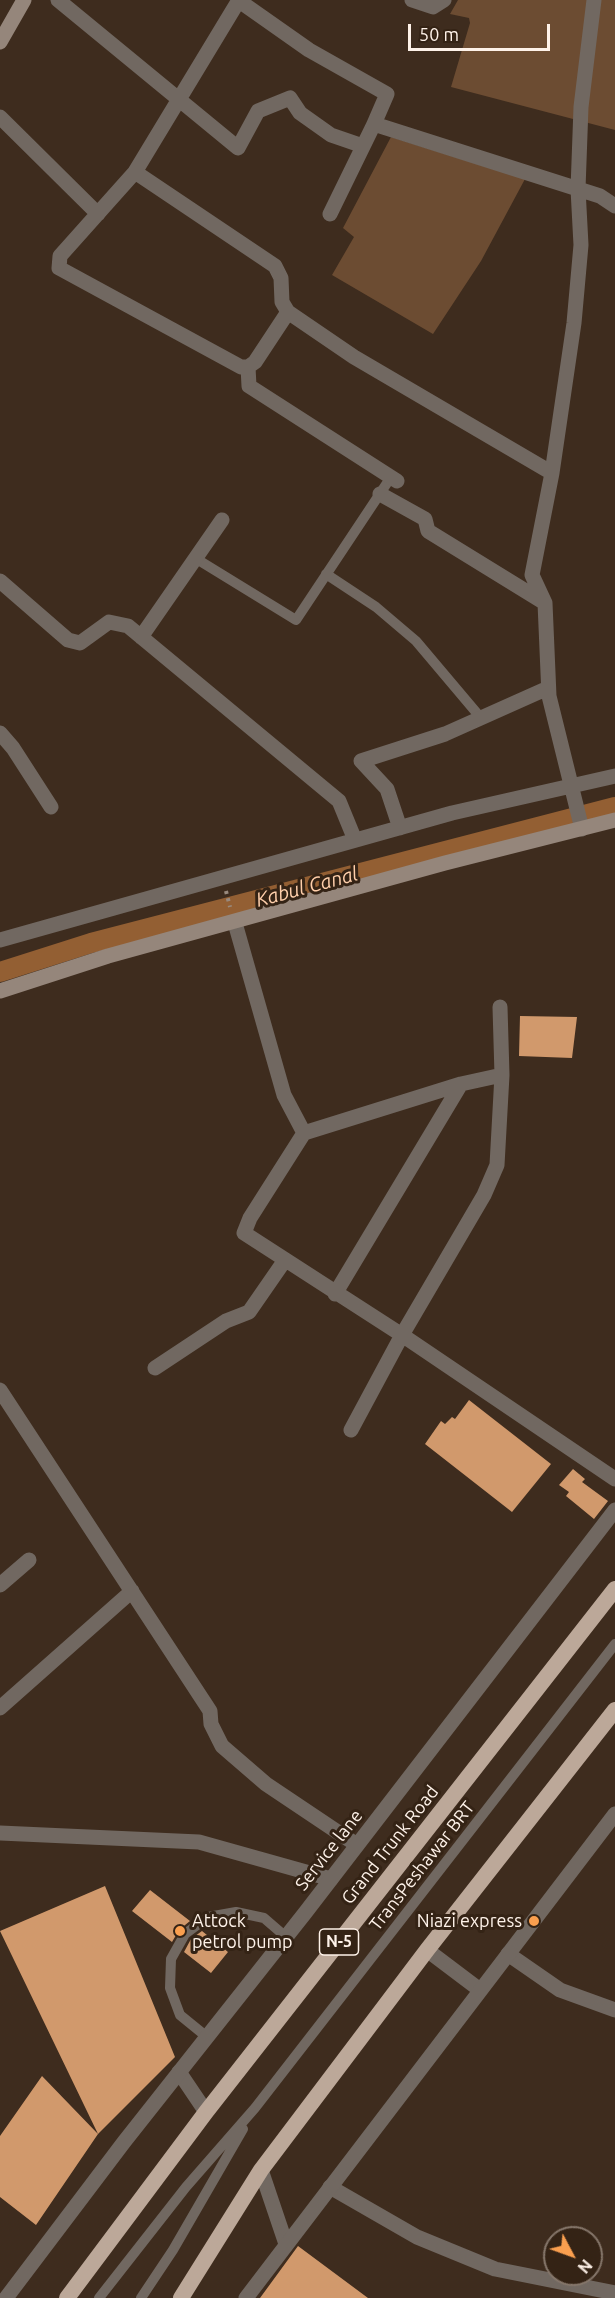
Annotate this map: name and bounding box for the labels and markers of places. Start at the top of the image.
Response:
place label: Attock petrol pump [192,1910,293,1952]
place label: Niazi express [417,1910,522,1932]
marker: Niazi express [527,1914,541,1928]
marker: Attock petrol pump [173,1924,187,1938]

